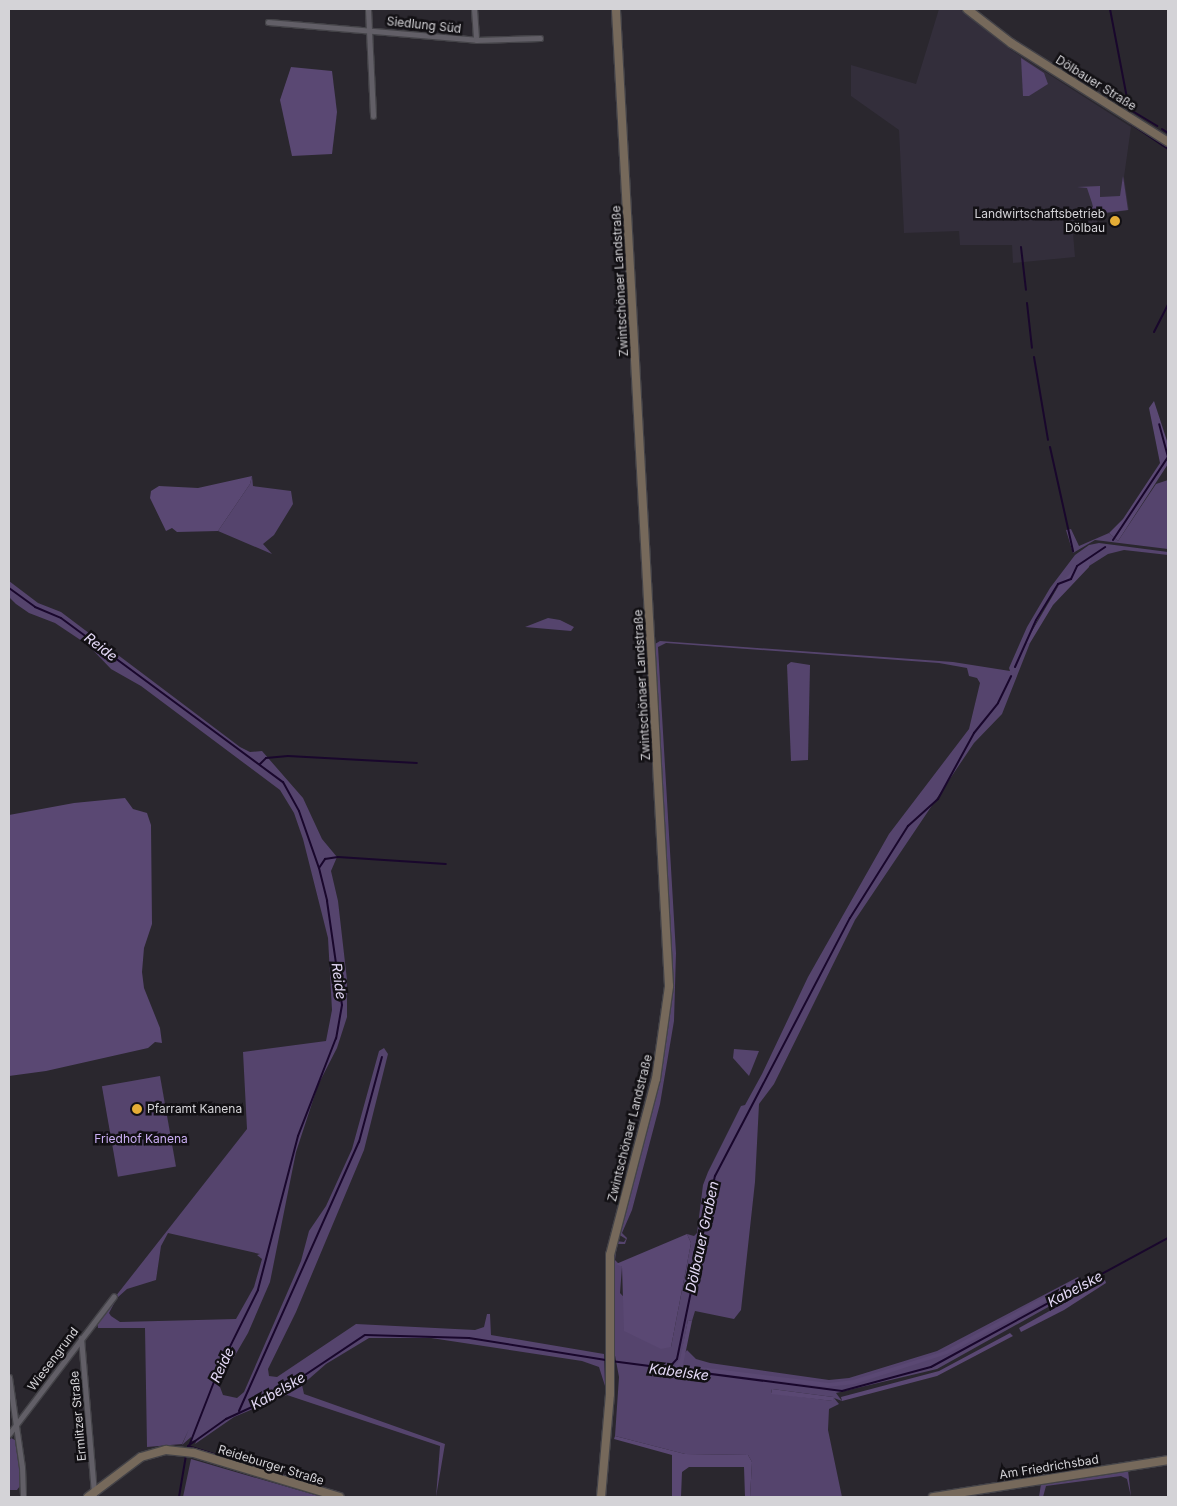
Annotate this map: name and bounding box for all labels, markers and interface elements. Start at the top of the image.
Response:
street label: Siedlung Süd [386,14,462,36]
street label: Dölbauer Straße [1053,52,1139,114]
street label: Zwintschönaer Landstraße [609,205,631,357]
place label: Landwirtschaftsbetrieb Dölbau [974,207,1105,235]
marker: Landwirtschaftsbetrieb Dölbau [1109,215,1121,227]
street label: Zwintschönaer Landstraße [631,609,653,761]
water label: Reide [81,629,121,665]
water label: Reide [328,962,350,1000]
street label: Zwintschönaer Landstraße [605,1053,655,1203]
place label: Pfarramt Kanena [147,1102,242,1116]
marker: Pfarramt Kanena [131,1103,143,1115]
park label: Friedhof Kanena [94,1132,188,1146]
water label: Dölbauer Graben [682,1180,722,1294]
water label: Kabelske [1044,1267,1106,1311]
street label: Wiesengrund [25,1324,81,1394]
water label: Reide [207,1345,237,1385]
water label: Kabelske [648,1360,710,1384]
water label: Kabelske [248,1369,308,1413]
street label: Ermlitzer Straße [67,1370,89,1462]
street label: Reideburger Straße [216,1442,326,1488]
street label: Am Friedrichsbad [998,1452,1100,1482]

